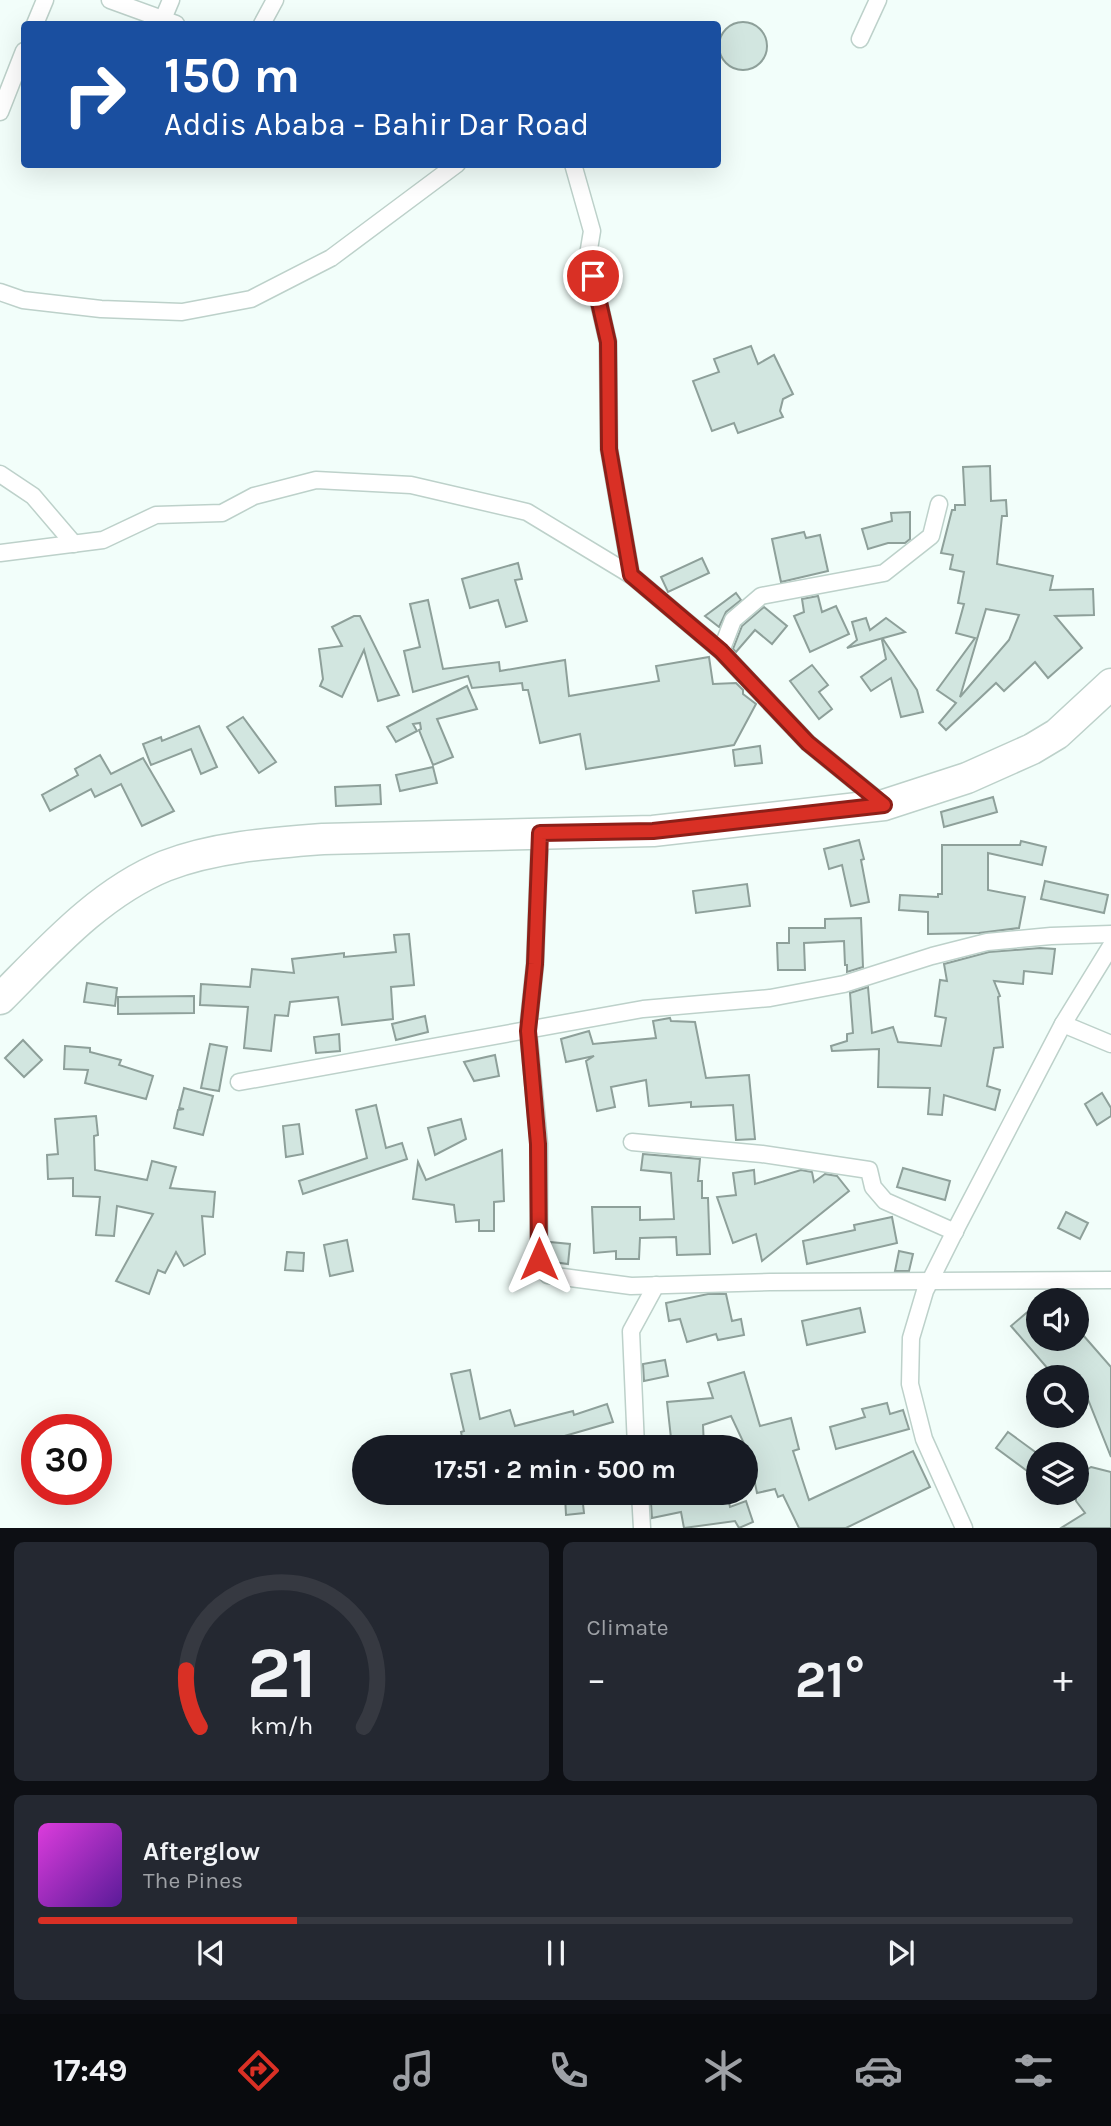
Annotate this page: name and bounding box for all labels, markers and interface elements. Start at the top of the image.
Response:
text: 150 m [164,47,300,104]
icon: right [49,49,140,140]
text: Addis Ababa - Bahir Dar Road [164,106,589,143]
pin [563,246,623,306]
icon: arrive [574,257,612,295]
position arrow [502,1222,576,1296]
map controls [1026,1288,1089,1505]
button: sound [1026,1288,1089,1351]
button: search [1026,1365,1089,1428]
speed limit sign: 30 [21,1414,112,1505]
button: layers [1026,1442,1089,1505]
text: 17:51 · 2 min · 500 m [434,1454,676,1485]
text: Climate [587,1614,669,1641]
text: 21 [246,1631,316,1716]
text: 21° [795,1649,865,1710]
text: − [587,1657,606,1702]
text: + [1053,1657,1073,1702]
text: km/h [250,1711,313,1740]
text: Afterglow [143,1836,260,1867]
text: The Pines [143,1867,243,1894]
icon: previous [192,1934,230,1972]
icon: pause [537,1934,575,1972]
icon: next [882,1934,920,1972]
icon: directions [234,2046,283,2095]
icon: music [389,2046,438,2095]
icon: phone [544,2046,593,2095]
icon: climate [699,2046,748,2095]
icon: car [854,2046,903,2095]
icon: filters [1009,2046,1058,2095]
text: 17:49 [53,2052,128,2089]

